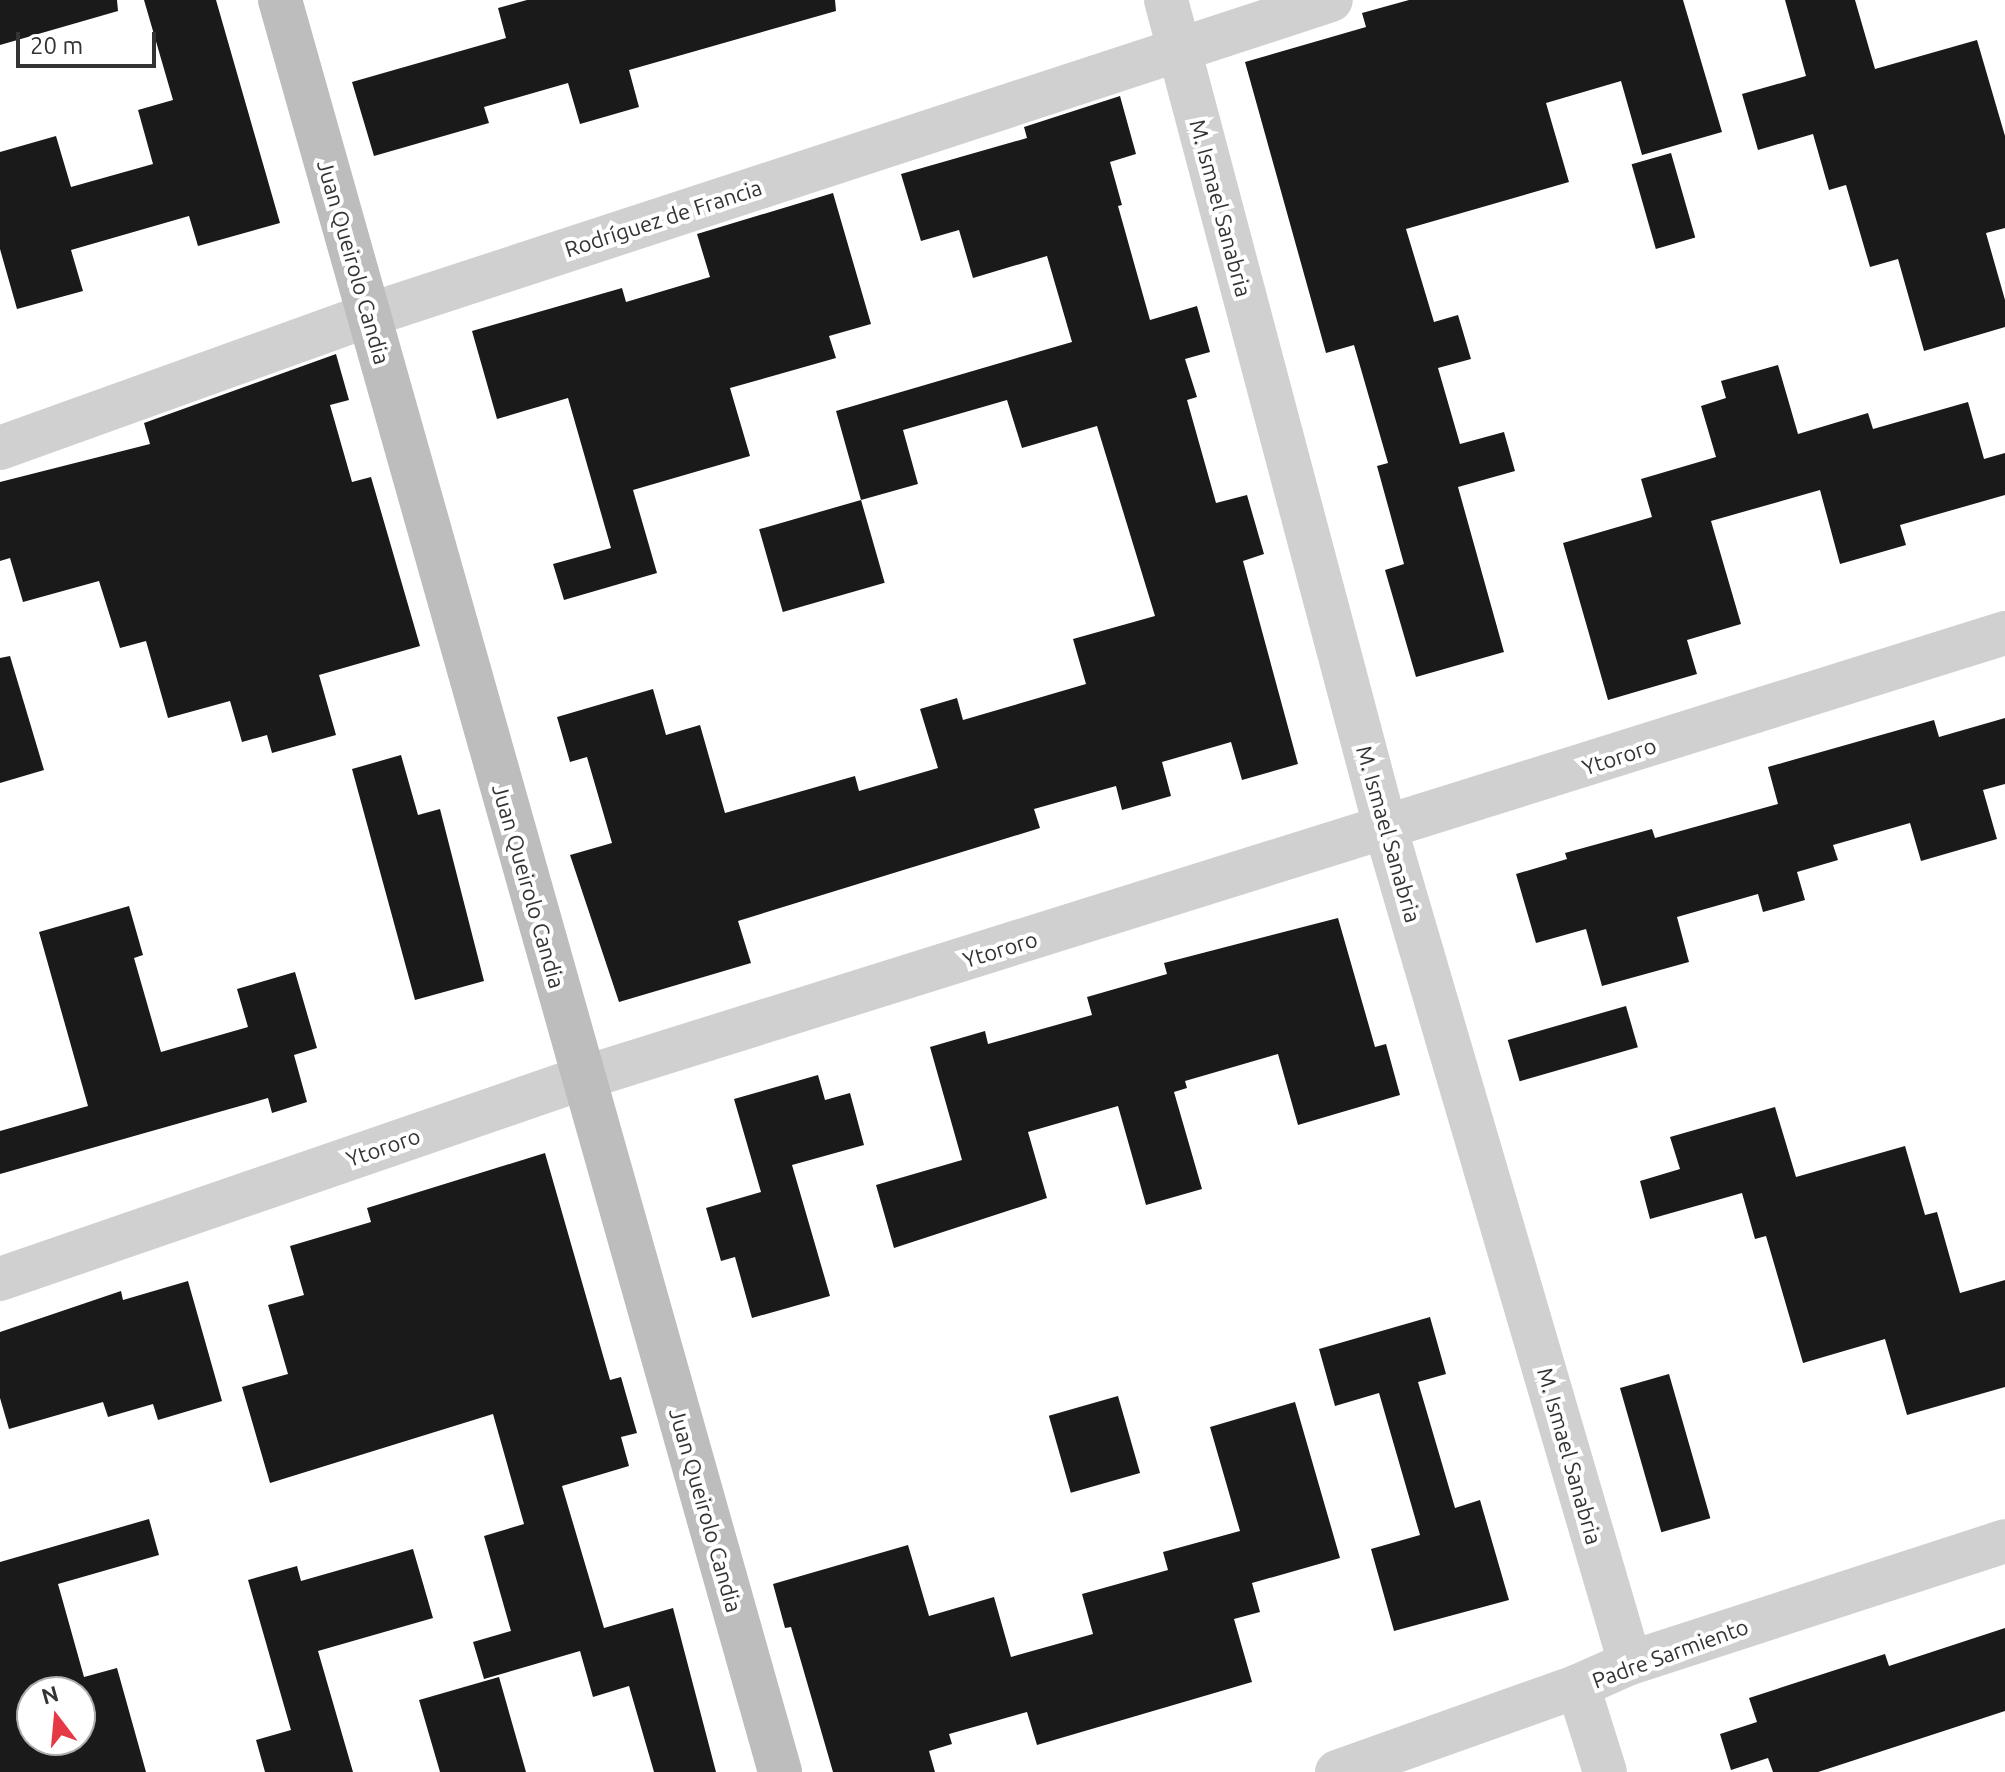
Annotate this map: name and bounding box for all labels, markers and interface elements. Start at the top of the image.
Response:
scale bar [20,16,160,66]
text: 20 m [30,32,83,59]
street label: M. Ismael Sanabria [1185,116,1257,300]
street label: Juan Queirolo Candia [312,157,396,367]
street label: Rodríguez de Francia [561,174,765,262]
street label: Ytororo [1579,732,1659,780]
street label: M. Ismael Sanabria [1351,743,1427,925]
street label: Juan Queirolo Candia [487,781,571,991]
street label: Ytororo [960,925,1040,973]
street label: Ytororo [342,1122,424,1172]
street label: M. Ismael Sanabria [1532,1365,1608,1547]
street label: Juan Queirolo Candia [664,1405,748,1615]
street label: Padre Sarmiento [1588,1612,1752,1694]
north arrow [16,1676,96,1756]
text: N [38,1680,61,1709]

